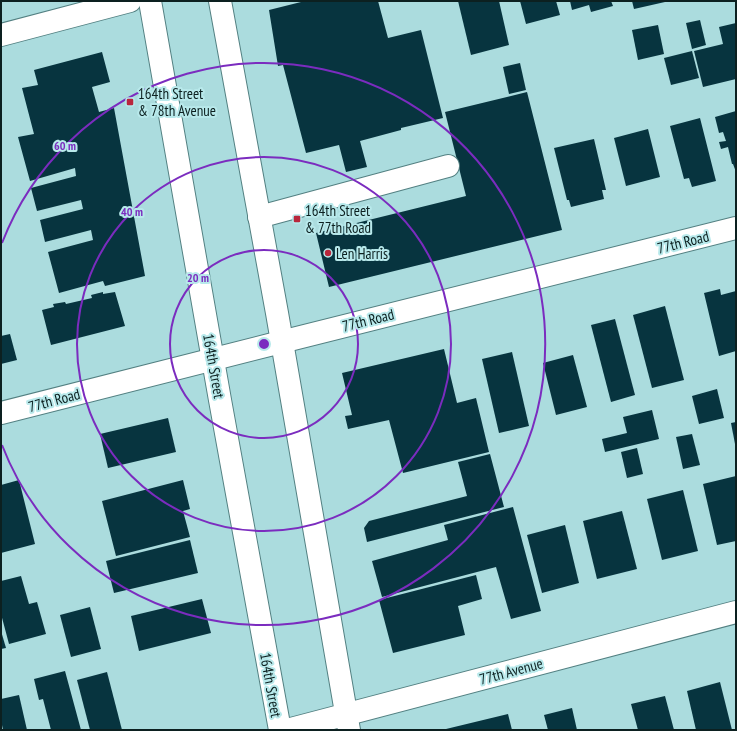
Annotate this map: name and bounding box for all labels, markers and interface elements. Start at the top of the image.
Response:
place label: 164th Street & 78th Avenue [138,84,216,120]
marker: 164th Street & 78th Avenue [125,97,135,107]
text: 60 m [54,138,76,153]
place label: 164th Street & 77th Road [305,201,371,237]
text: 40 m [121,204,143,219]
marker: 164th Street & 77th Road [292,214,302,224]
street label: 77th Road [655,226,711,258]
place label: Len Harris [336,244,388,263]
marker: Len Harris [323,248,333,258]
text: 20 m [187,270,209,285]
street label: 77th Road [340,304,396,336]
street label: 164th Street [199,332,229,400]
centre of rings [257,337,271,351]
street label: 77th Road [26,384,82,416]
street label: 164th Street [256,651,286,719]
street label: 77th Avenue [477,653,545,689]

